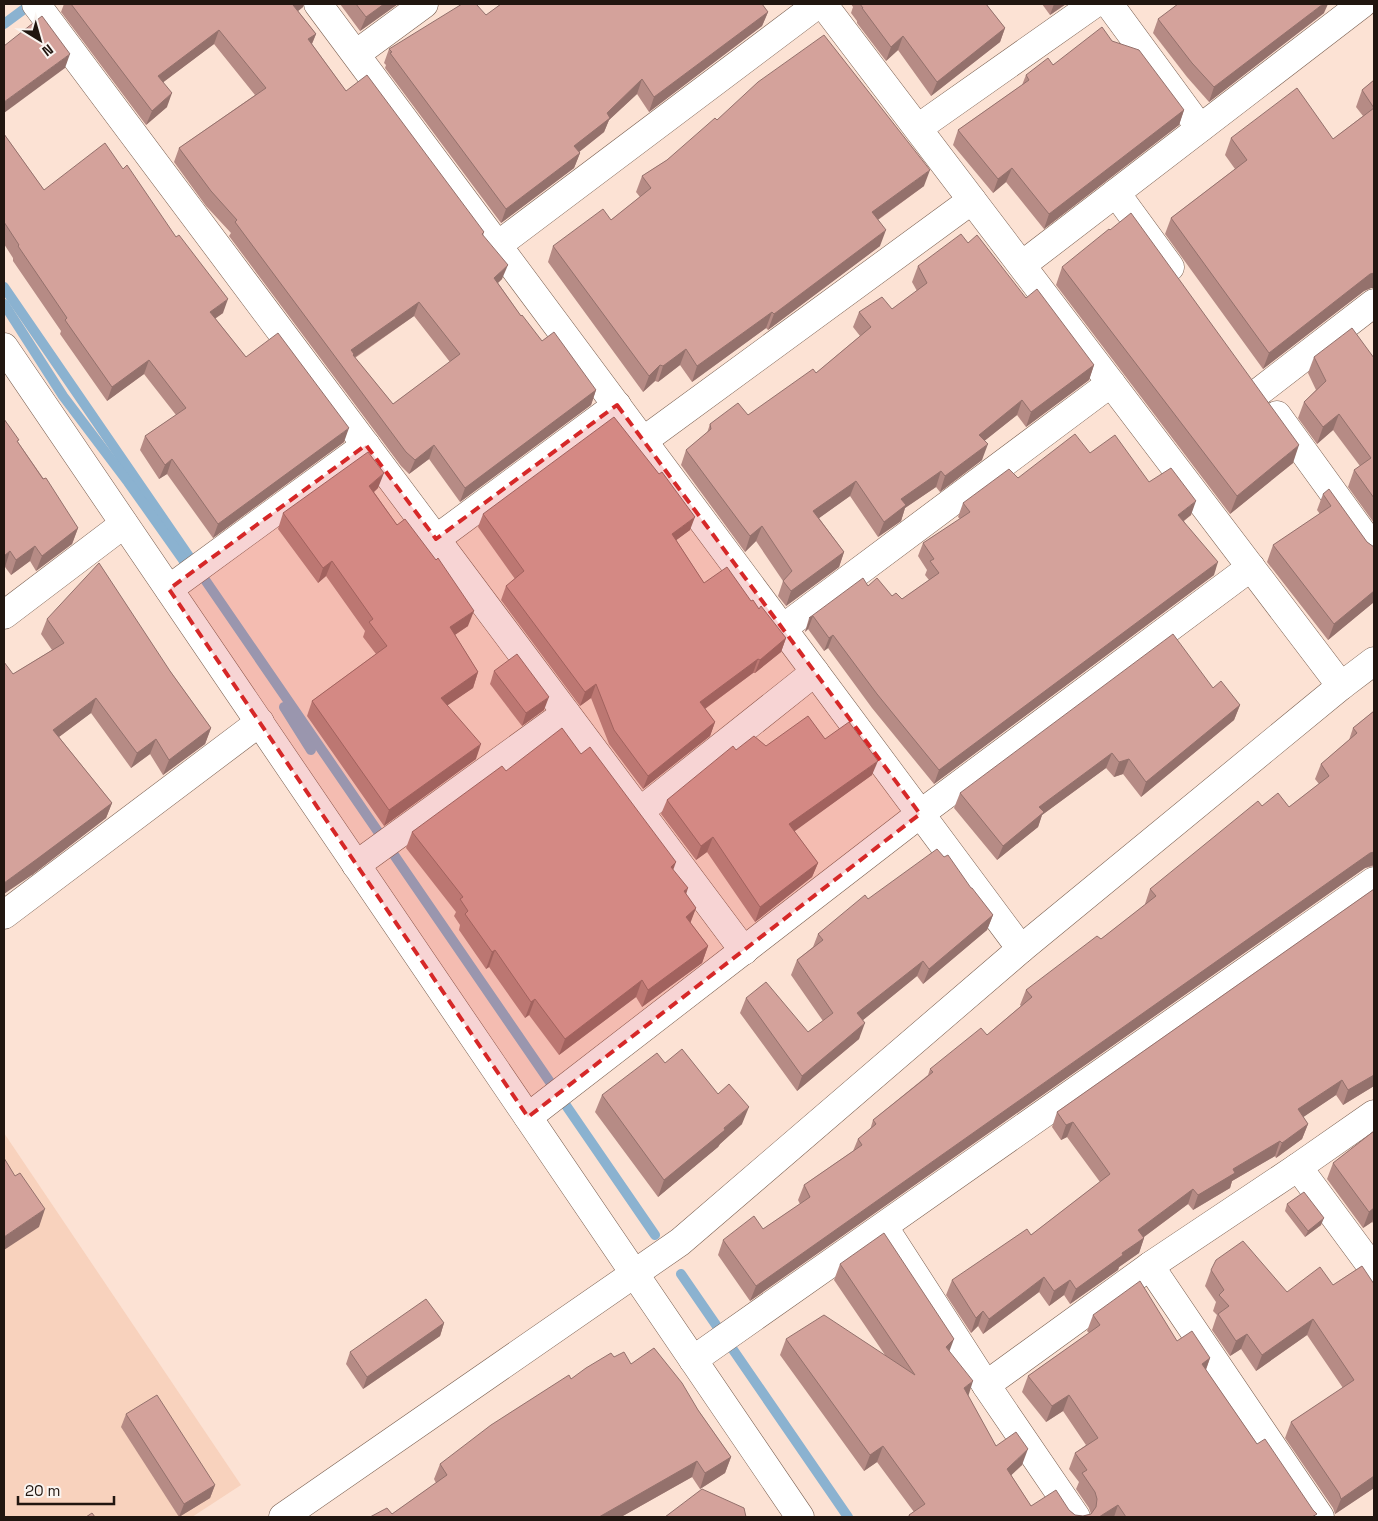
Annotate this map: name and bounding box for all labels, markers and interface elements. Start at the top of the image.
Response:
north arrow [15,15,65,65]
text: N [39,40,57,60]
scale bar [18,1474,114,1506]
text: 20 m [25,1481,60,1500]

